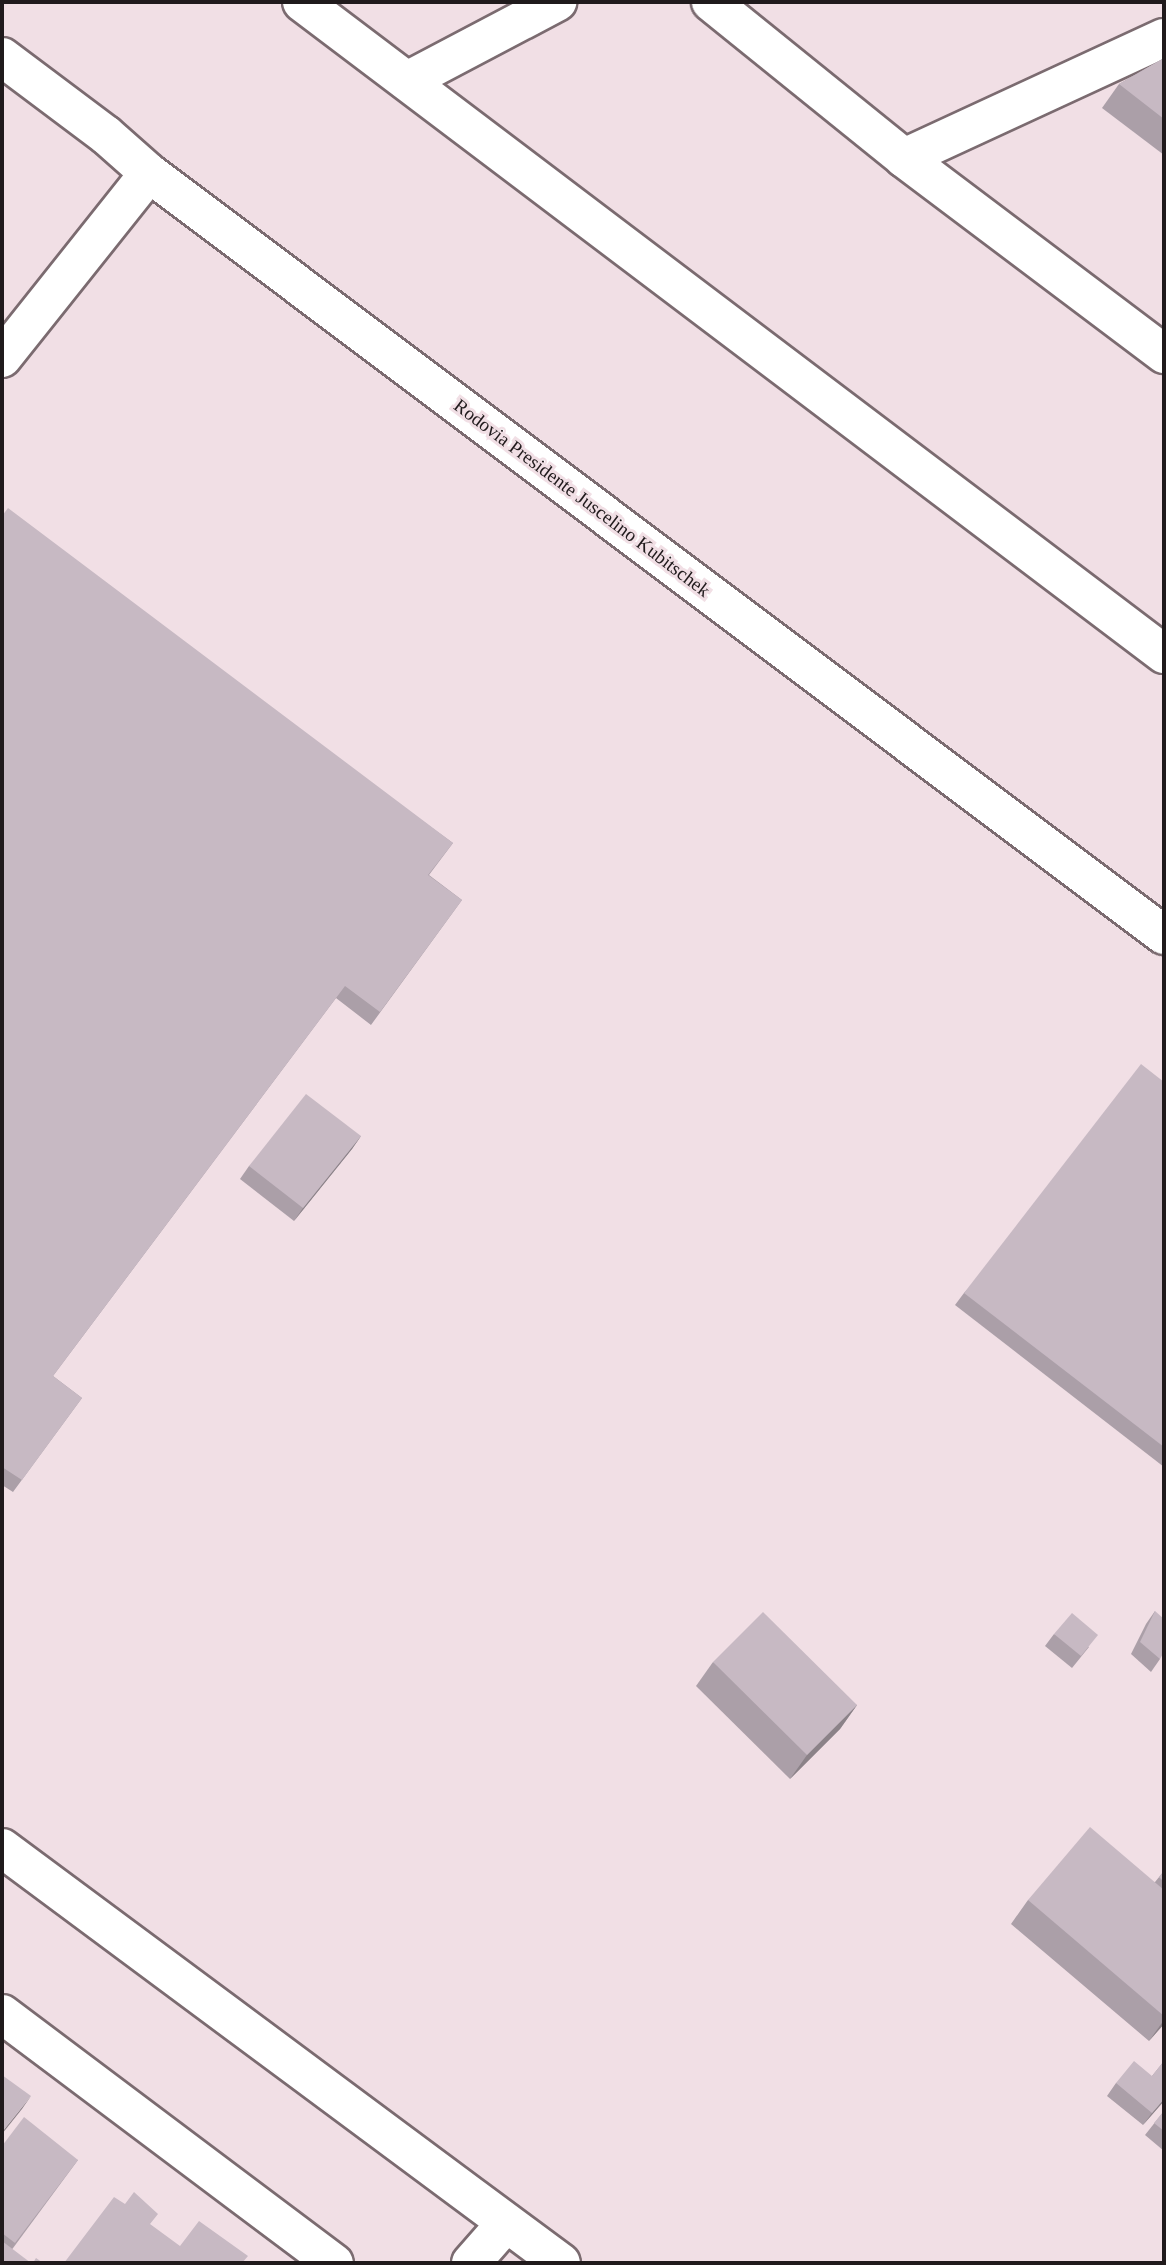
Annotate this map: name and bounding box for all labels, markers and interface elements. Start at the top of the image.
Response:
street label: Rodovia Presidente Juscelino Kubitschek [449,394,715,602]

